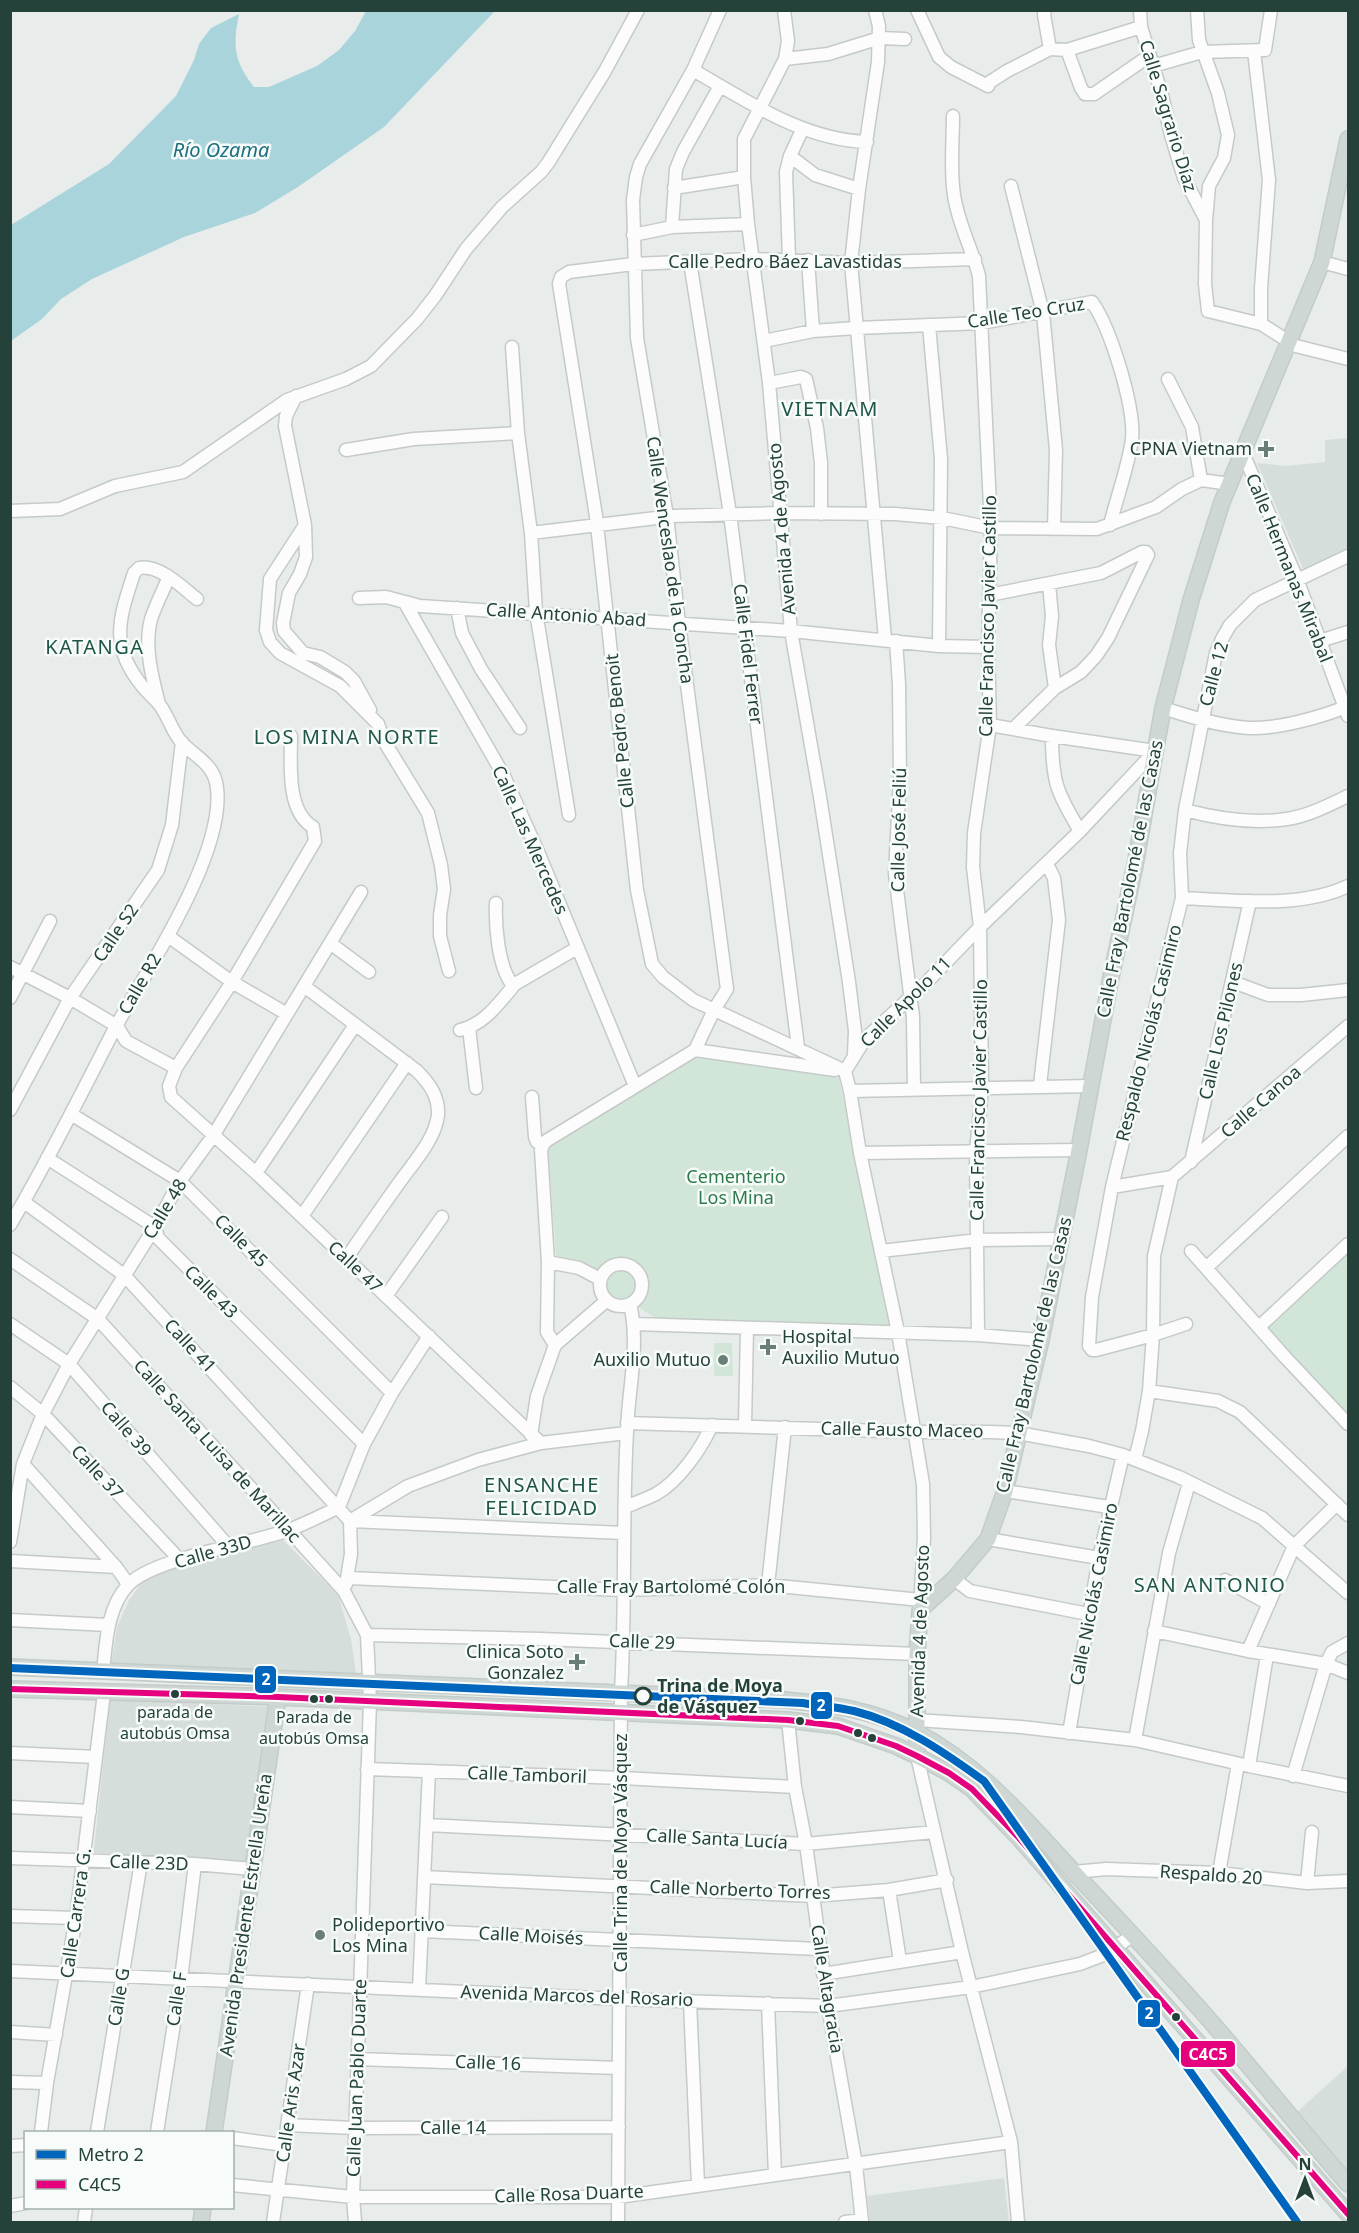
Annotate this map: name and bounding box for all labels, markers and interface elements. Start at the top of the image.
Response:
street label: Calle Sagrario Díaz [1134,37,1204,195]
water label: Río Ozama [173,136,269,163]
street label: Calle Pedro Báez Lavastidas [668,249,902,273]
street label: Calle Teo Cruz [965,291,1086,333]
district label: VIETNAM [781,395,879,422]
street label: Calle Wenceslao de la Concha [642,435,700,685]
place label: CPNA Vietnam [1130,436,1252,460]
marker: CPNA Vietnam [1257,440,1275,458]
street label: Avenida 4 de Agosto [762,442,800,616]
street label: Calle Hermanas Mirabal [1241,470,1339,666]
street label: Calle Francisco Javier Castillo [973,495,1001,737]
street label: Calle Fidel Ferrer [728,582,770,726]
street label: Calle Antonio Abad [485,596,647,632]
district label: KATANGA [45,633,145,660]
street label: Calle 12 [1193,639,1233,709]
street label: Calle Pedro Benoit [599,652,639,810]
district label: LOS MINA NORTE [254,723,440,750]
street label: Calle Fray Bartolomé de las Casas [1090,738,1168,1020]
street label: Calle Las Mercedes [487,761,575,918]
street label: Calle José Feliú [885,767,911,893]
street label: Calle S2 [87,898,144,966]
street label: Respaldo Nicolás Casimiro [1109,922,1187,1144]
street label: Calle R2 [112,948,166,1019]
street label: Calle Apolo 11 [854,950,956,1052]
street label: Calle Los Pilones [1193,960,1247,1102]
street label: Calle Francisco Javier Castillo [964,979,992,1221]
street label: Calle Canoa [1215,1060,1306,1143]
park label: Cementerio Los Mina [686,1164,786,1209]
street label: Calle 48 [137,1174,191,1243]
street label: Calle 45 [210,1208,274,1272]
street label: Calle Fray Bartolomé de las Casas [990,1214,1076,1495]
street label: Calle 47 [323,1235,388,1298]
street label: Calle 43 [180,1259,244,1323]
street label: Calle 41 [159,1313,222,1378]
place label: Hospital Auxilio Mutuo [782,1324,900,1369]
marker: Hospital Auxilio Mutuo [759,1338,777,1356]
place label: Auxilio Mutuo [593,1347,711,1371]
street label: Calle Santa Luisa de Marillac [129,1353,307,1547]
marker: Auxilio Mutuo [716,1353,730,1367]
street label: Calle 39 [96,1395,158,1461]
street label: Calle Fausto Maceo [820,1416,984,1442]
street label: Calle 37 [66,1439,129,1504]
district label: ENSANCHE FELICIDAD [484,1471,600,1521]
street label: Calle Nicolás Casimiro [1064,1500,1123,1687]
street label: Calle 33D [171,1529,254,1574]
street label: Avenida 4 de Agosto [904,1544,934,1718]
district label: SAN ANTONIO [1134,1571,1286,1598]
street label: Calle Fray Bartolomé Colón [557,1574,785,1598]
street label: Calle 29 [609,1628,676,1654]
place label: Clinica Soto Gonzalez [466,1639,564,1684]
marker: Clinica Soto Gonzalez [568,1653,586,1671]
line badge: 2 [254,1665,277,1694]
text: 2 [261,1668,271,1690]
place label: Trina de Moya de Vásquez [657,1673,783,1718]
marker: Trina de Moya de Vásquez [634,1687,652,1705]
marker: parada de autobús Omsa [169,1688,181,1700]
line badge: 2 [810,1691,833,1720]
marker: Parada de autobús Omsa [308,1693,320,1705]
unlabelled marker [323,1693,335,1705]
text: 2 [816,1694,826,1716]
place label: parada de autobús Omsa [120,1701,230,1744]
place label: Parada de autobús Omsa [259,1706,369,1749]
unlabelled marker [794,1715,806,1727]
unlabelled marker [852,1727,864,1739]
unlabelled marker [866,1732,878,1744]
street label: Calle Trina de Moya Vásquez [608,1733,632,1973]
street label: Calle Tamboril [467,1760,587,1788]
street label: Avenida Presidente Estrella Ureña [213,1772,277,2058]
street label: Calle Santa Lucía [646,1822,789,1854]
street label: Calle Carrera G. [54,1846,96,1980]
street label: Calle 23D [109,1849,189,1875]
street label: Respaldo 20 [1159,1858,1263,1890]
street label: Calle Norberto Torres [649,1874,831,1904]
place label: Polideportivo Los Mina [332,1912,445,1957]
street label: Calle Moisés [478,1920,584,1950]
street label: Calle Altagracia [806,1923,850,2055]
marker: Polideportivo Los Mina [313,1928,327,1942]
street label: Calle G [102,1966,134,2028]
street label: Calle F [160,1970,192,2028]
street label: Calle Juan Pablo Duarte [341,1978,371,2177]
street label: Avenida Marcos del Rosario [460,1979,694,2011]
line badge: 2 [1137,1999,1161,2028]
text: 2 [1144,2002,1154,2024]
unlabelled marker [1170,2011,1182,2023]
line badge: C4C5 [1180,2040,1236,2068]
street label: Calle Aris Azar [270,2041,310,2164]
text: C4C5 [1189,2043,1227,2065]
street label: Calle 16 [455,2049,522,2075]
street label: Calle 14 [420,2115,486,2139]
legend [24,2131,234,2209]
text: Metro 2 [78,2142,144,2166]
north arrow [1275,2149,1335,2209]
text: N [1298,2153,1312,2175]
text: C4C5 [78,2172,121,2196]
street label: Calle Rosa Duarte [494,2178,644,2208]

